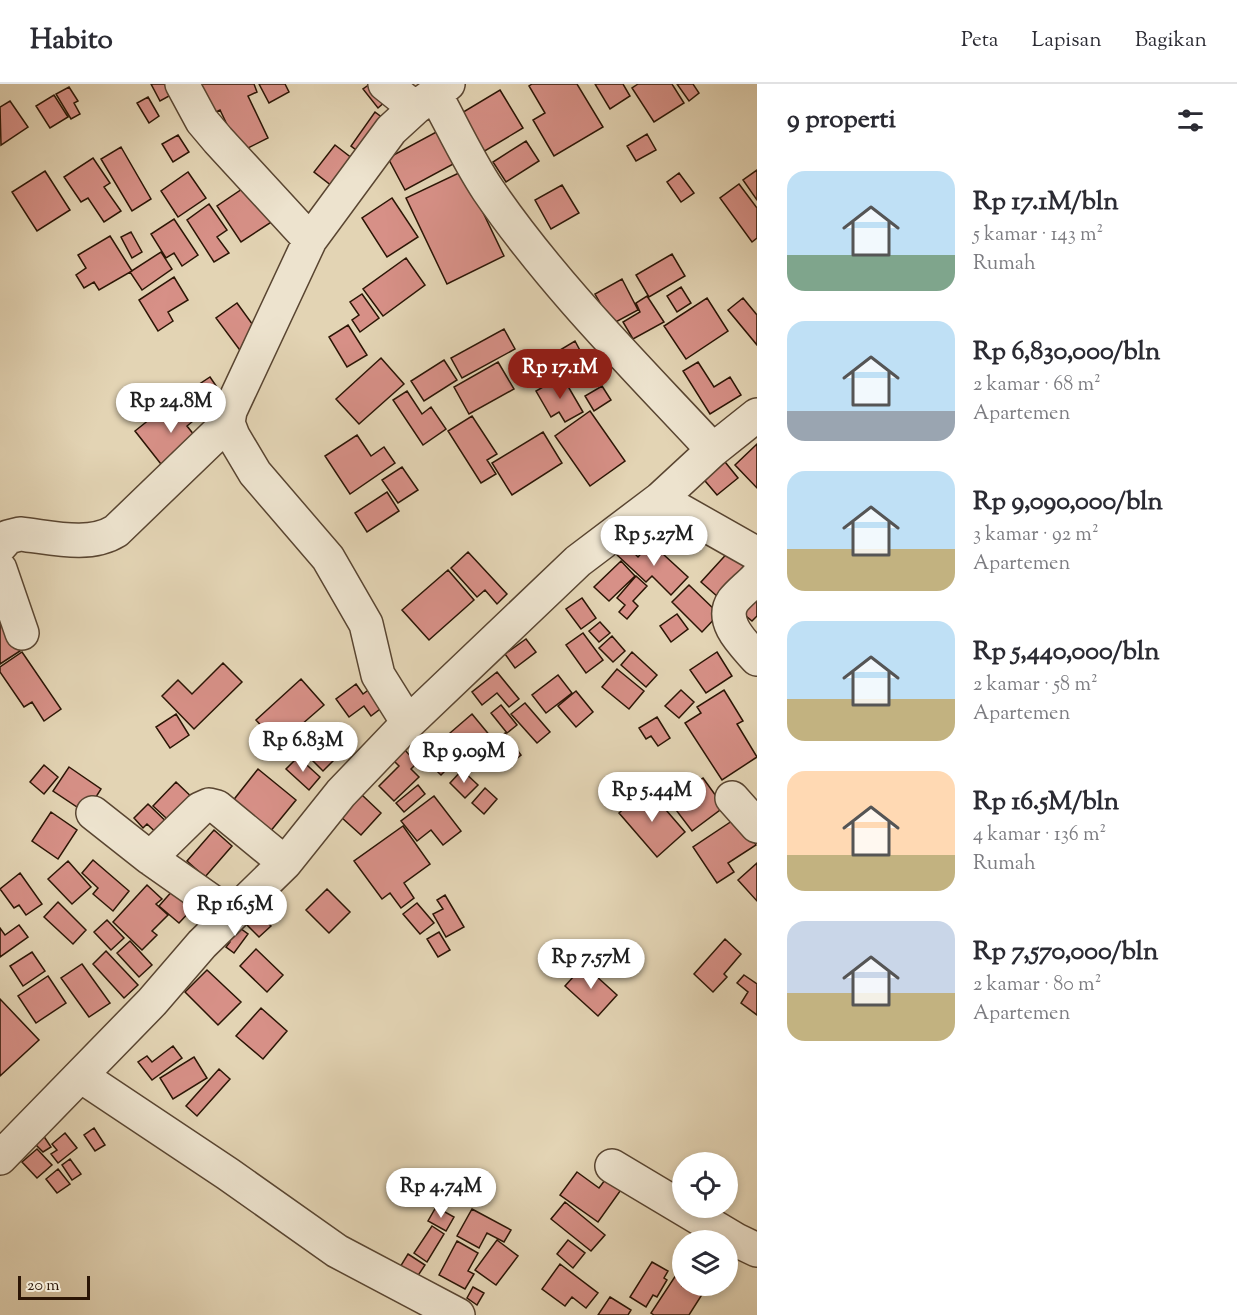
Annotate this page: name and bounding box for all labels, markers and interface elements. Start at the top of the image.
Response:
text: Habito [30,21,113,61]
text: Peta [961,26,999,56]
text: Lapisan [1032,26,1102,56]
text: Bagikan [1135,26,1207,56]
text: 9 properti [787,102,896,139]
icon: filters [1174,104,1207,137]
text: Rp 17.1M/bln [973,184,1119,221]
icon: home [835,195,907,267]
text: 5 kamar · 143 m² [973,221,1103,250]
text: Rumah [973,250,1036,279]
text: Rp 6,830,000/bln [973,334,1160,371]
icon: home [835,345,907,417]
pin: Rp 17.1M [498,349,622,400]
text: Rp 17.1M [522,354,598,383]
text: 2 kamar · 68 m² [973,371,1101,400]
pin: Rp 24.8M [109,383,233,434]
text: Rp 24.8M [130,388,212,417]
text: Apartemen [973,400,1070,429]
text: Rp 9,090,000/bln [973,484,1163,521]
icon: home [835,495,907,567]
pin: Rp 5.27M [592,516,716,567]
text: Rp 5.27M [615,521,693,550]
text: 3 kamar · 92 m² [973,521,1099,550]
text: Apartemen [973,550,1070,579]
text: Rp 5,440,000/bln [973,634,1160,671]
icon: home [835,645,907,717]
text: 2 kamar · 58 m² [973,671,1098,700]
text: Apartemen [973,700,1070,729]
pin: Rp 6.83M [241,722,365,773]
text: Rp 6.83M [263,727,343,756]
pin: Rp 9.09M [402,733,526,784]
text: Rp 9.09M [423,738,505,767]
pin: Rp 5.44M [590,772,714,823]
text: Rp 5.44M [612,777,692,806]
text: Rp 16.5M/bln [973,784,1119,821]
icon: home [835,795,907,867]
text: 4 kamar · 136 m² [973,821,1106,850]
text: Rumah [973,850,1036,879]
pin: Rp 16.5M [173,886,297,937]
text: Rp 16.5M [197,891,273,920]
text: Rp 7,570,000/bln [973,934,1158,971]
pin: Rp 7.57M [529,939,653,990]
text: Rp 7.57M [552,944,630,973]
icon: home [835,945,907,1017]
text: 2 kamar · 80 m² [973,971,1101,1000]
text: Apartemen [973,1000,1070,1029]
map controls [672,1152,738,1296]
button: locate [672,1152,738,1218]
pin: Rp 4.74M [379,1168,503,1219]
text: Rp 4.74M [400,1173,482,1202]
button: layers [672,1230,738,1296]
scale bar [18,1273,90,1300]
text: 20 m [27,1275,60,1298]

